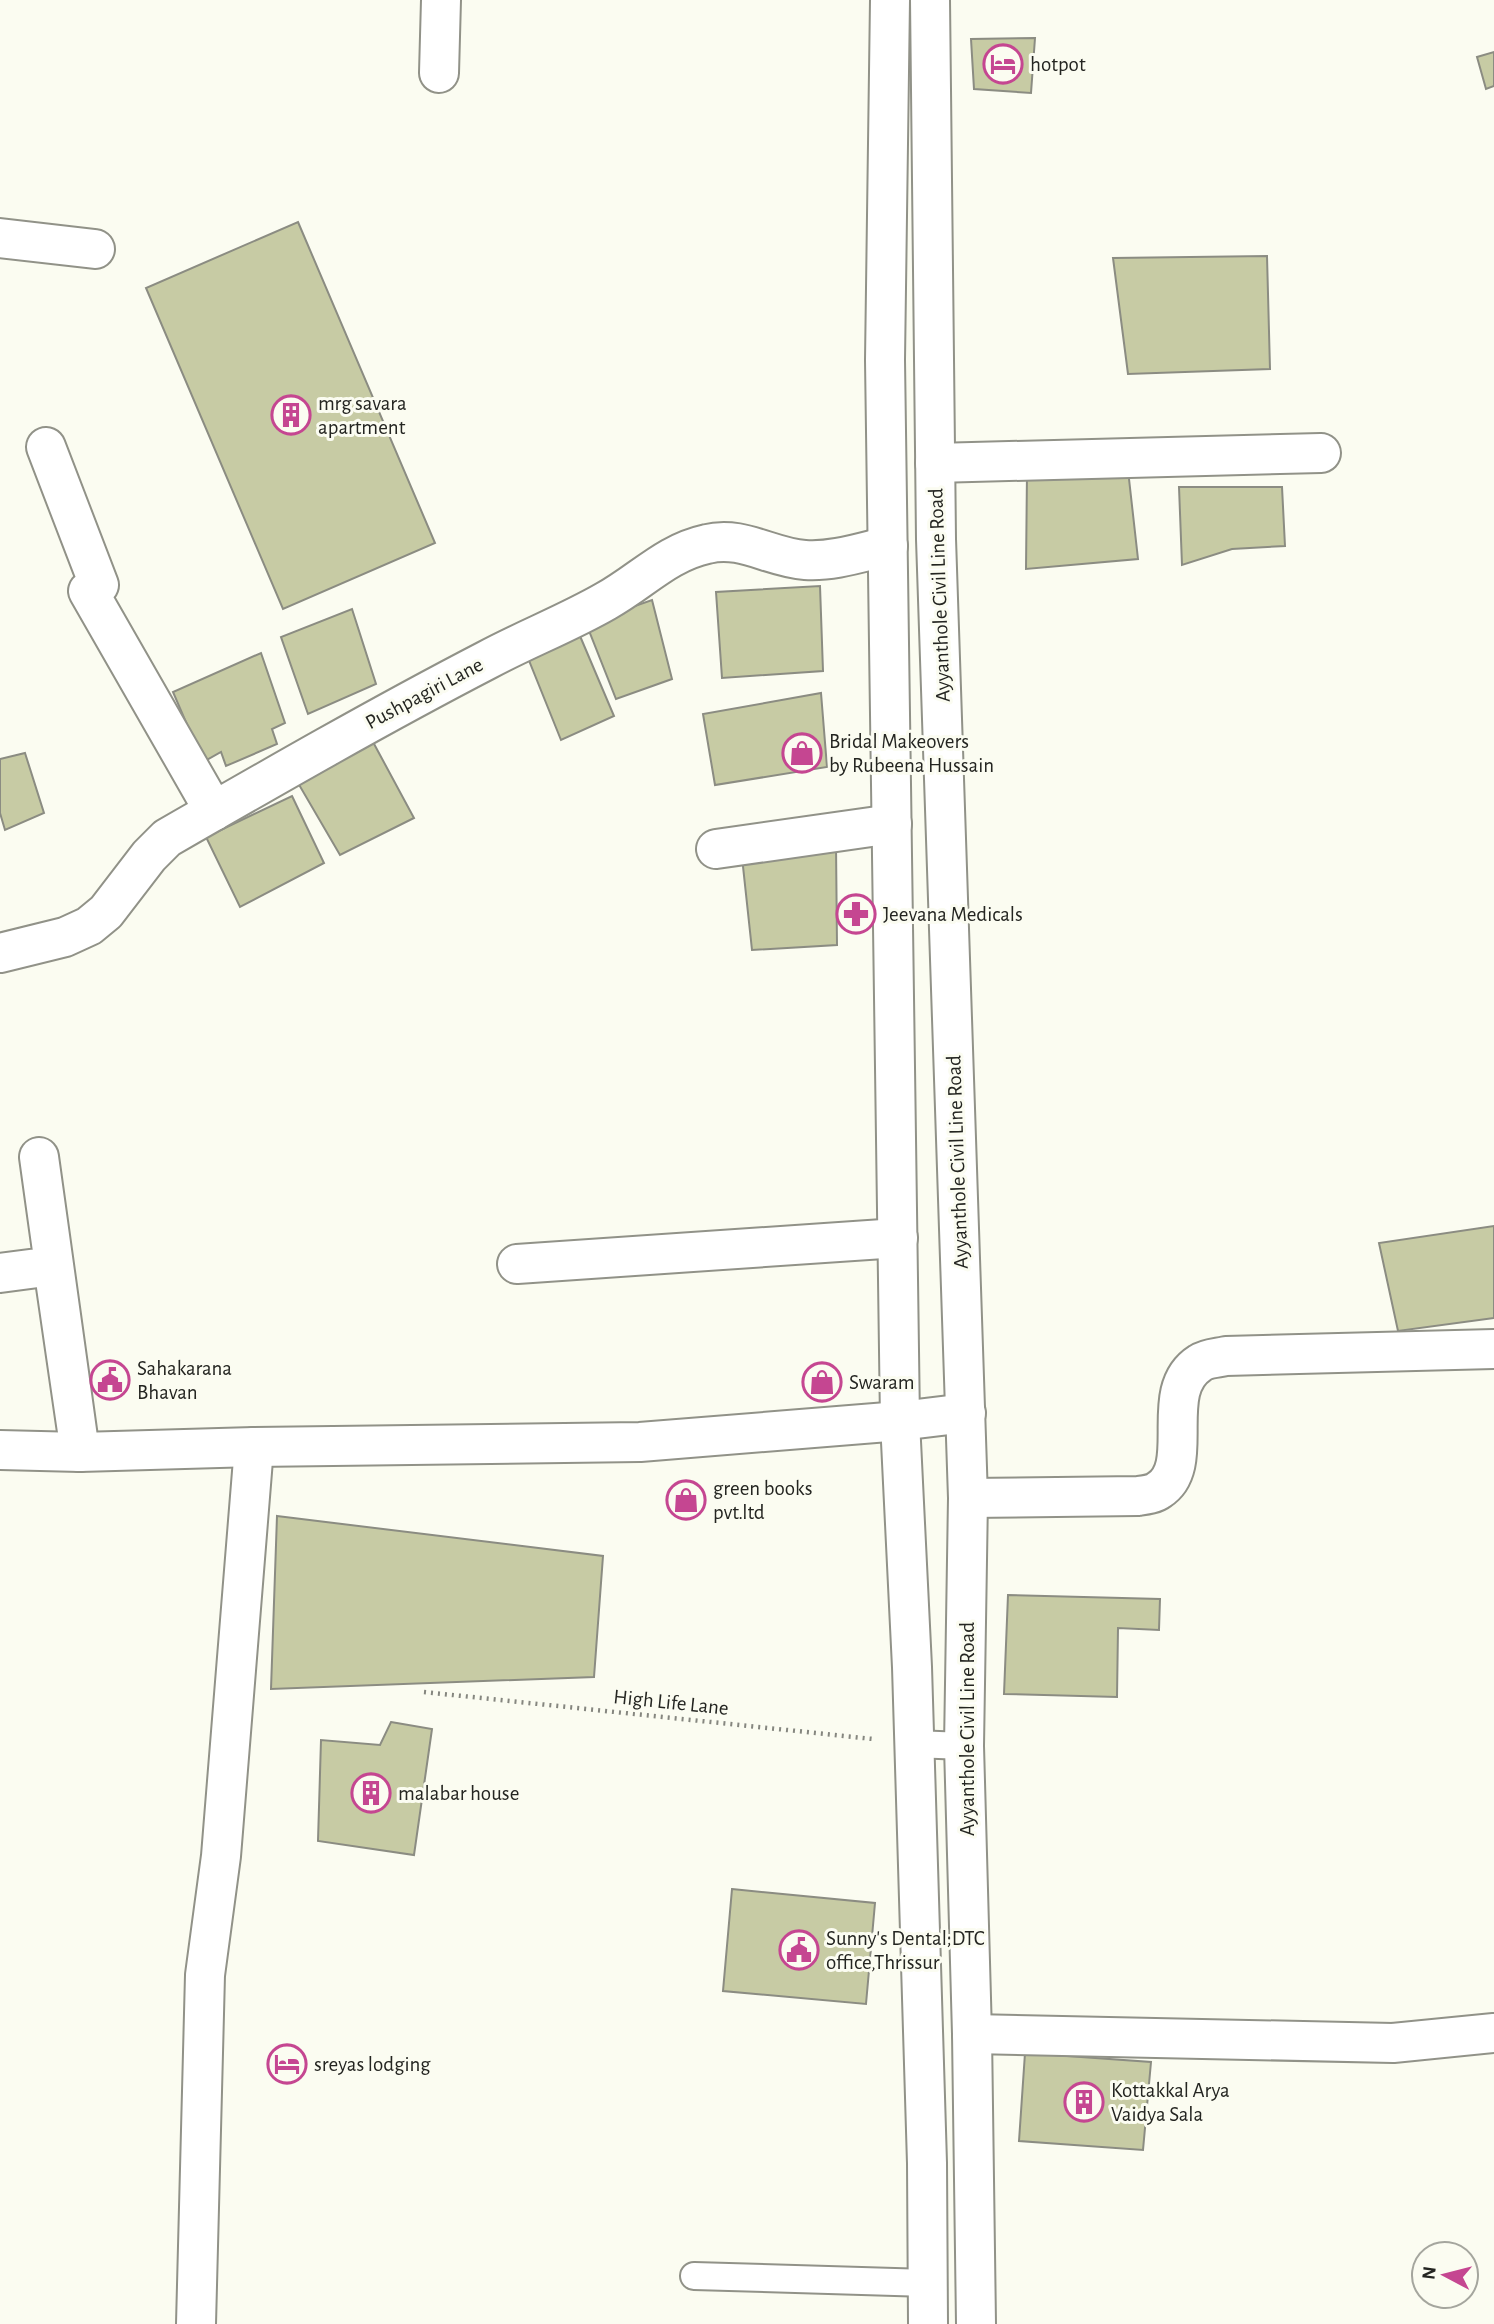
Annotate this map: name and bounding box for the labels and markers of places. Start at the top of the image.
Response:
hotel icon: hotpot [982,43,1024,85]
place label: hotpot [1030,54,1086,75]
place label: mrg savara apartment [318,393,407,438]
building icon: mrg savara apartment [270,394,312,436]
place label: Bridal Makeovers by Rubeena Hussain [829,731,994,776]
shop icon: Bridal Makeovers by Rubeena Hussain [781,732,823,774]
pharmacy icon: Jeevana Medicals [835,893,877,935]
place label: Jeevana Medicals [883,904,1023,925]
place label: Sahakarana Bhavan [137,1358,232,1403]
public building icon: Sahakarana Bhavan [89,1359,131,1401]
shop icon: Swaram [801,1361,843,1403]
place label: Swaram [849,1372,915,1393]
place label: green books pvt.ltd [713,1478,812,1523]
shop icon: green books pvt.ltd [665,1479,707,1521]
building icon: malabar house [350,1772,392,1814]
place label: malabar house [398,1783,519,1804]
place label: Sunny's Dental;DTC office,Thrissur [826,1928,985,1973]
public building icon: Sunny's Dental;DTC office,Thrissur [778,1929,820,1971]
hotel icon: sreyas lodging [266,2043,308,2085]
place label: sreyas lodging [314,2054,431,2075]
place label: Kottakkal Arya Vaidya Sala [1111,2080,1230,2125]
building icon: Kottakkal Arya Vaidya Sala [1063,2081,1105,2123]

